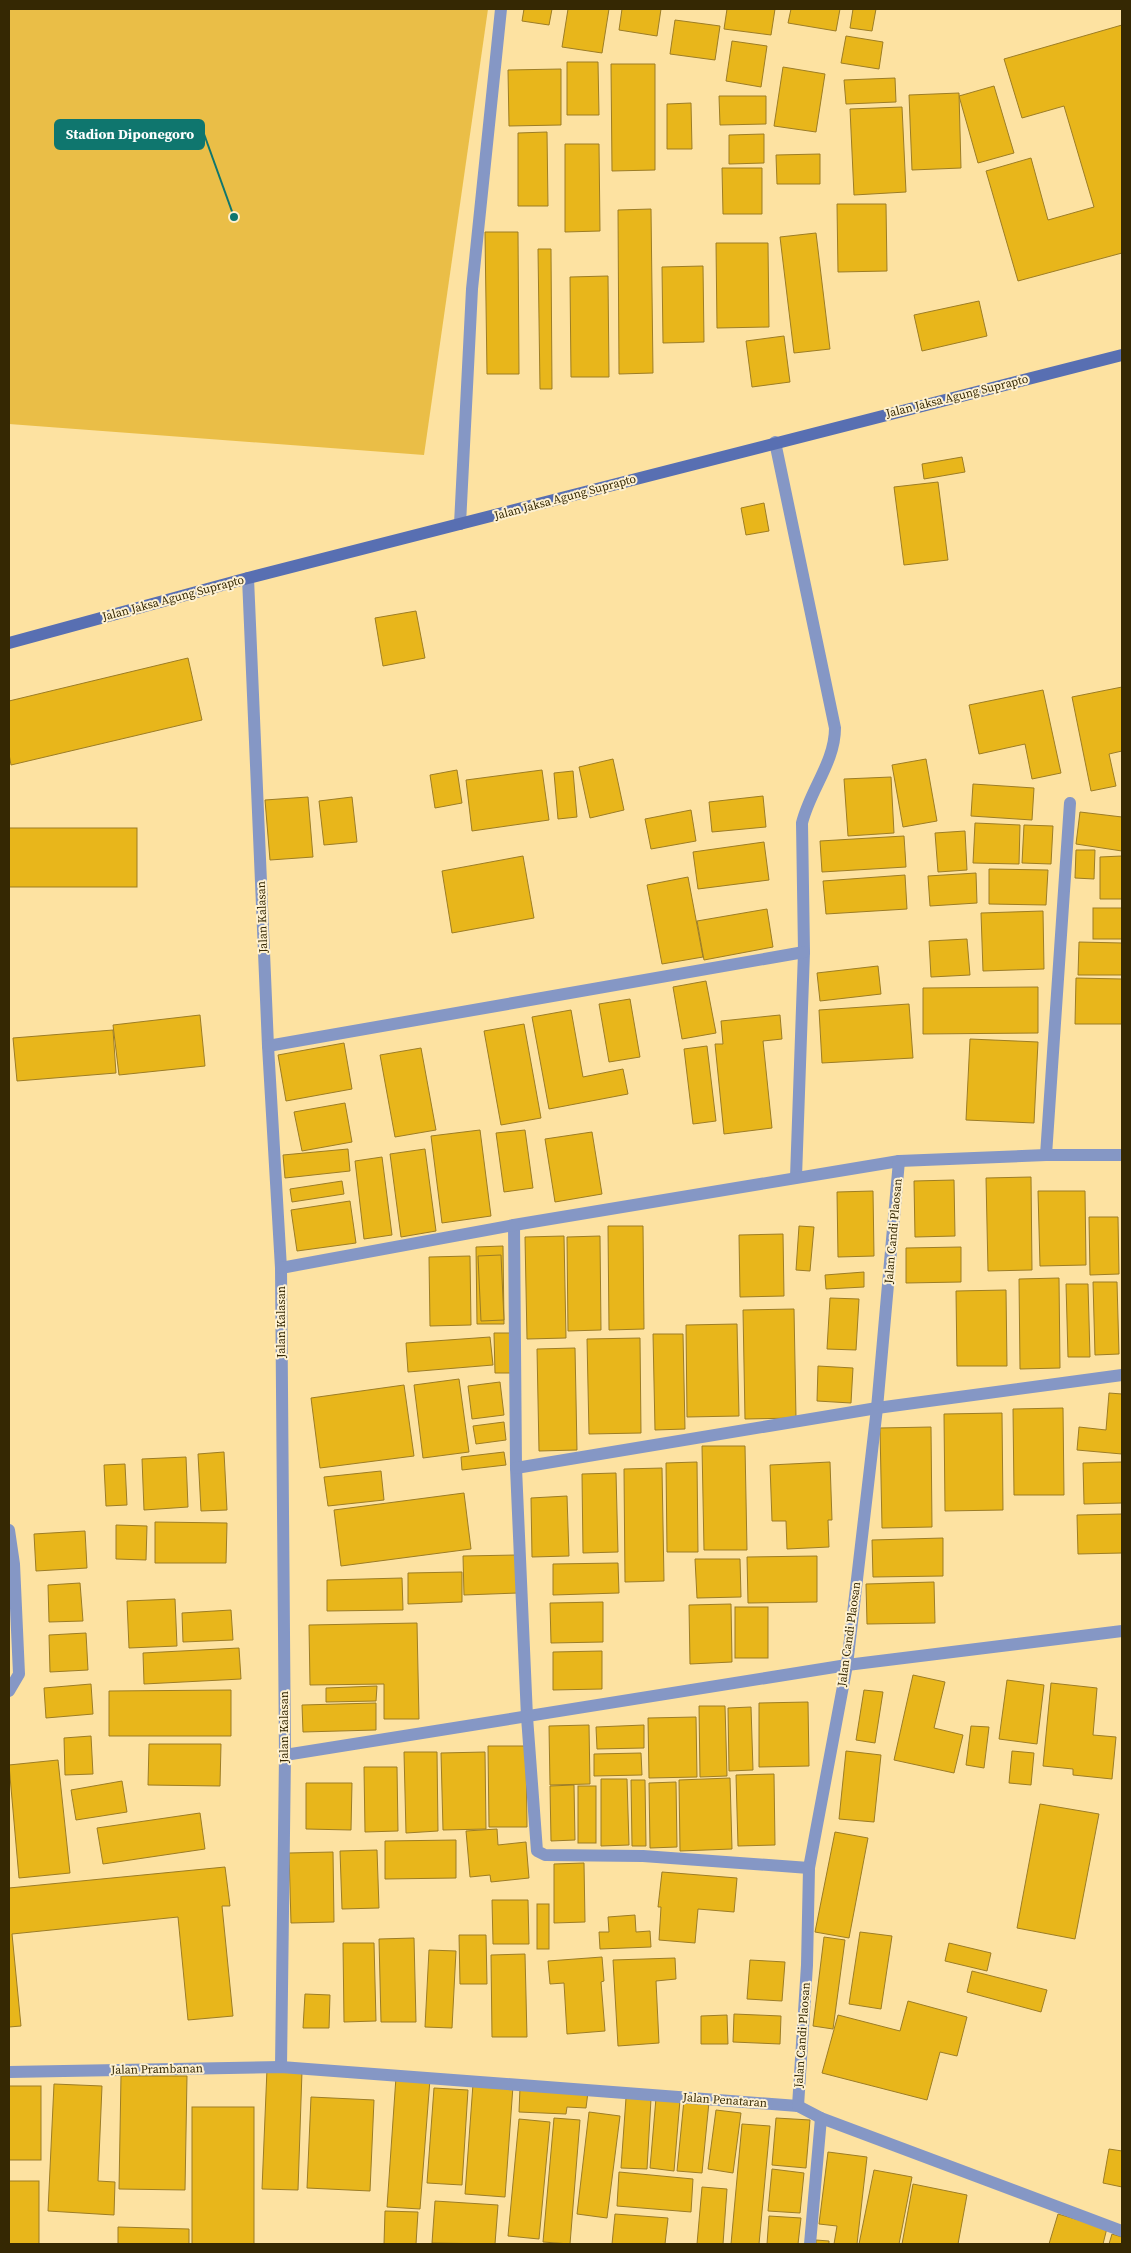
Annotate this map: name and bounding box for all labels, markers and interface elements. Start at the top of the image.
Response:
callout: Stadion Diponegoro [55,120,204,149]
text: Stadion Diponegoro [66,124,194,144]
street label: Jalan Jaksa Agung Suprapto [883,370,1030,422]
street label: Jalan Jaksa Agung Suprapto [491,470,638,524]
street label: Jalan Jaksa Agung Suprapto [99,571,246,625]
street label: Jalan Kalasan [253,881,271,954]
street label: Jalan Candi Plaosan [880,1178,906,1285]
street label: Jalan Kalasan [273,1286,289,1359]
street label: Jalan Candi Plaosan [834,1581,864,1688]
street label: Jalan Kalasan [276,1691,292,1764]
street label: Jalan Candi Plaosan [790,1982,814,2089]
street label: Jalan Prambanan [110,2060,203,2078]
street label: Jalan Penataran [681,2089,768,2111]

